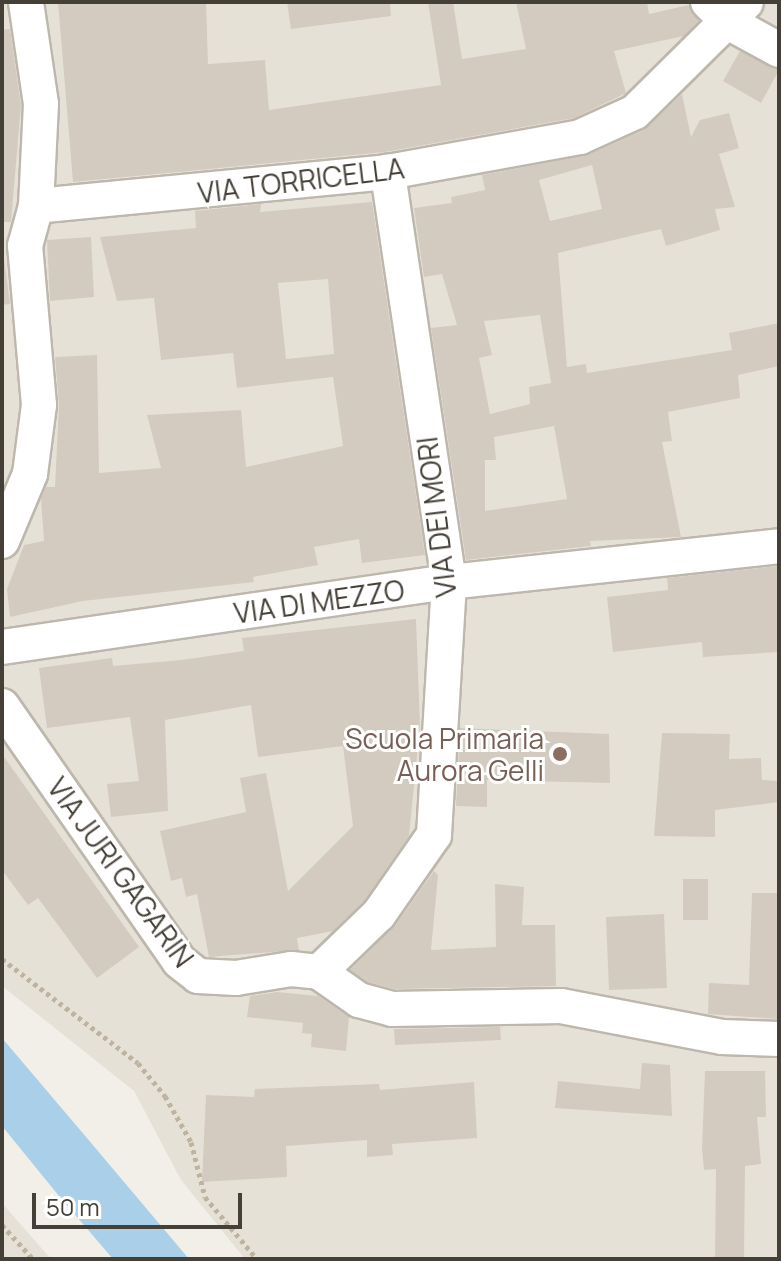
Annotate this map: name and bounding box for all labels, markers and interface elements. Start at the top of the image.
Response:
street label: VIA TORRICELLA [196,151,406,209]
street label: VIA DEI MORI [409,435,463,599]
street label: VIA DI MEZZO [232,572,406,630]
place label: Scuola Primaria Aurora Gelli [345,721,544,787]
marker: Scuola Primaria Aurora Gelli [551,745,569,763]
street label: VIA JURI GAGARIN [41,771,201,973]
scale bar [36,1177,246,1227]
text: 50 m [46,1190,100,1223]

